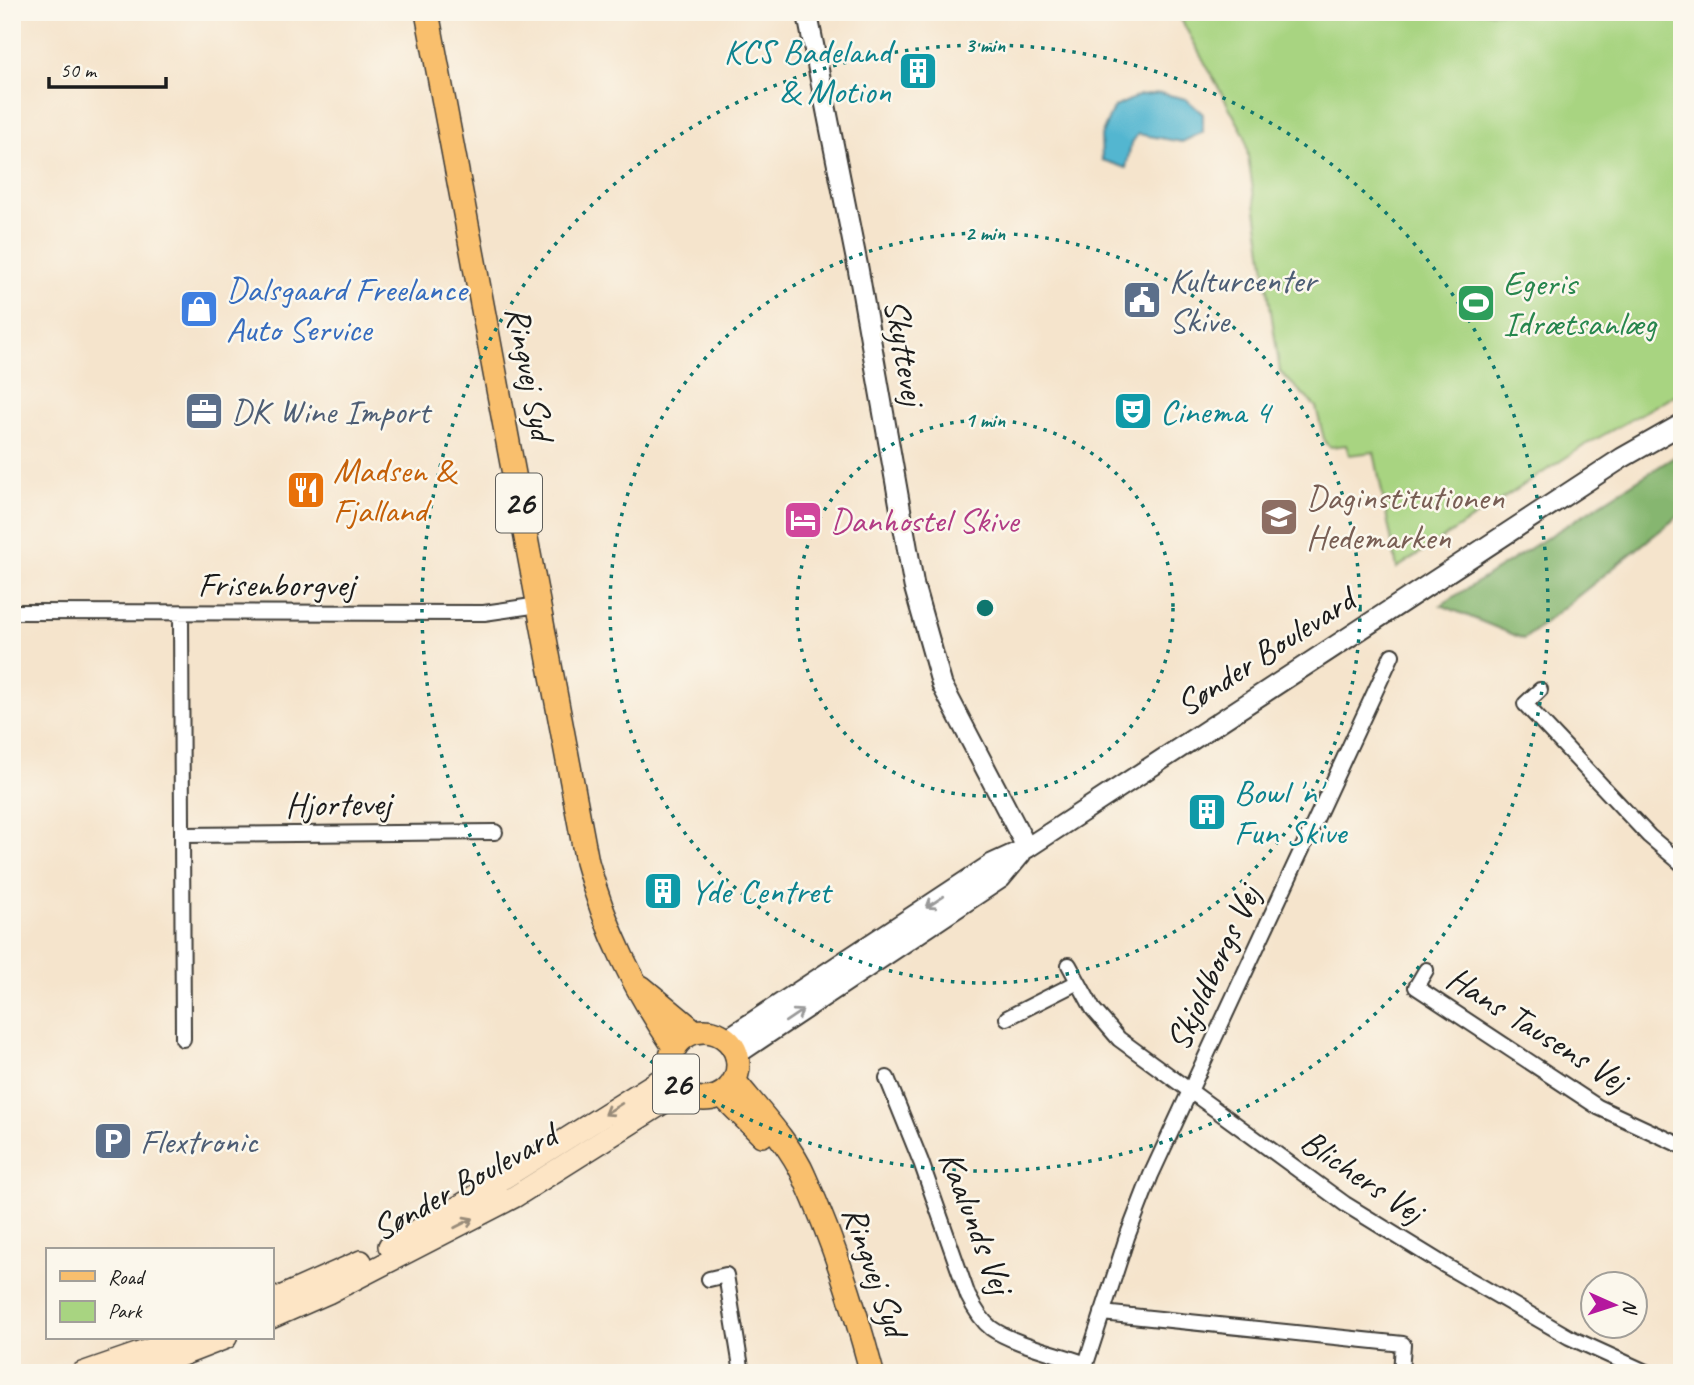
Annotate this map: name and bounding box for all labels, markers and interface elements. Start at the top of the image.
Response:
place label: KCS Badeland & Motion [724,29,896,114]
text: 3 min [965,32,1005,58]
scale bar [49,46,166,90]
building icon: KCS Badeland & Motion [897,50,939,92]
text: 50 m [60,57,98,83]
text: 2 min [965,220,1005,246]
place label: Kulturcenter Skive [1169,258,1319,343]
place label: Egeris Idrætsanlæg [1503,261,1658,346]
place label: Dalsgaard Freelance Auto Service [226,267,469,352]
public building icon: Kulturcenter Skive [1121,279,1163,321]
sports icon: Egeris Idrætsanlæg [1455,282,1497,324]
shop icon: Dalsgaard Freelance Auto Service [178,288,220,330]
street label: Skyttevej [874,296,937,412]
street label: Ringvej Syd [495,303,566,449]
place label: DK Wine Import [231,389,433,434]
place label: Cinema 4 [1160,389,1273,434]
office icon: DK Wine Import [183,390,225,432]
theatre icon: Cinema 4 [1112,390,1154,432]
text: 1 min [965,407,1005,433]
place label: Madsen & Fjalland [333,448,459,533]
restaurant icon: Madsen & Fjalland [285,469,327,511]
road number: 26 [496,474,542,532]
place label: Daginstitutionen Hedemarken [1306,475,1504,560]
school or university icon: Daginstitutionen Hedemarken [1258,496,1300,538]
place label: Danhostel Skive [830,498,1021,543]
hotel icon: Danhostel Skive [782,499,824,541]
street label: Frisenborgvej [198,562,359,607]
street label: Sønder Boulevard [1167,575,1367,726]
centre of rings [973,596,997,620]
place label: Bowl 'n' Fun Skive [1234,770,1349,855]
street label: Hjortevej [285,780,396,827]
building icon: Bowl 'n' Fun Skive [1186,791,1228,833]
place label: Yde Centret [690,869,834,914]
building icon: Yde Centret [642,870,684,912]
street label: Skjoldborgs Vej [1155,875,1272,1058]
one-way arrow [926,894,945,909]
street label: Hans Tausens Vej [1438,956,1639,1104]
one-way arrow [784,1009,803,1024]
road number: 26 [653,1054,699,1114]
one-way arrow [604,1102,623,1117]
street label: Sønder Boulevard [364,1110,569,1251]
place label: Flextronic [140,1119,259,1164]
street label: Blichers Vej [1292,1119,1435,1235]
parking icon: Flextronic [92,1120,134,1162]
street label: Kaalunds Vej [928,1144,1025,1304]
street label: Ringvej Syd [832,1200,920,1347]
one-way arrow [453,1215,474,1229]
legend [46,1248,273,1340]
text: Road [108,1264,147,1290]
north arrow [1578,1270,1648,1340]
text: Park [108,1298,143,1324]
text: N [1618,1299,1642,1316]

